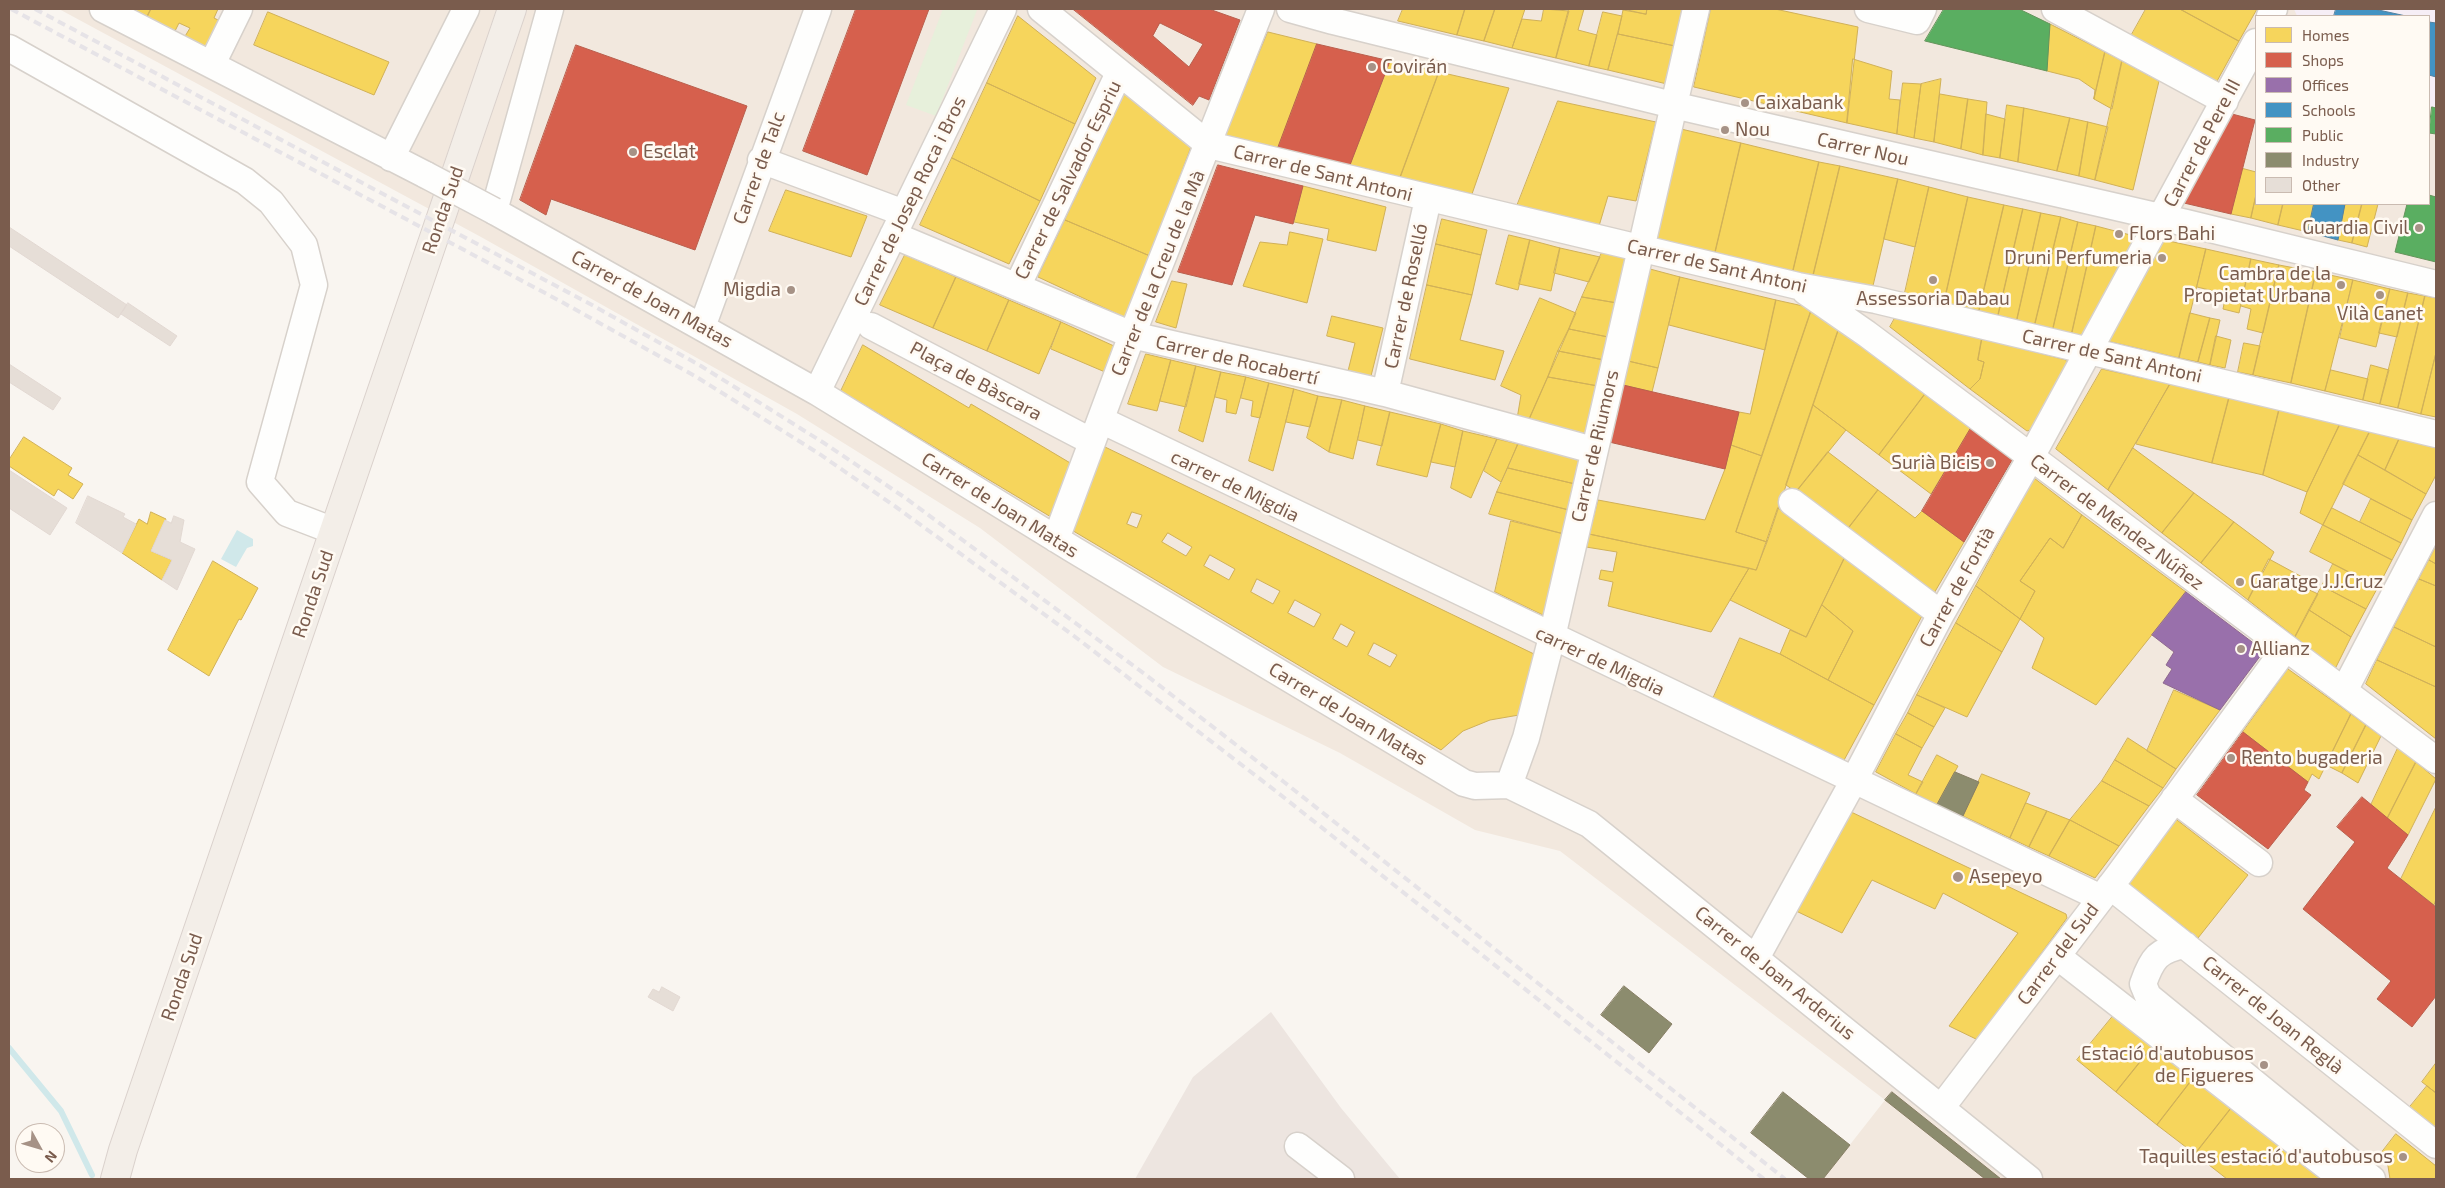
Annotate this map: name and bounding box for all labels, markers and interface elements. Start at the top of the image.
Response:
legend [2255,15,2430,205]
text: Homes [2302,26,2349,44]
text: Shops [2302,51,2344,69]
place label: Covirán [1382,56,1447,78]
marker: Covirán [1366,61,1378,73]
street label: Carrer de Pere III [2159,75,2245,211]
text: Offices [2302,76,2349,94]
street label: Carrer de Salvador Espriu [1010,77,1126,283]
street label: Carrer de Josep Roca i Bros [849,92,971,310]
place label: Caixabank [1755,92,1843,114]
marker: Caixabank [1739,97,1751,109]
text: Schools [2302,101,2356,119]
street label: Carrer de Talc [728,109,790,227]
place label: Nou [1735,119,1770,141]
marker: Nou [1719,124,1731,136]
text: Public [2302,126,2343,144]
street label: Carrer Nou [1815,127,1911,171]
street label: Carrer de Sant Antoni [1231,140,1415,206]
place label: Esclat [643,141,696,163]
marker: Esclat [627,146,639,158]
text: Industry [2302,151,2359,169]
street label: Ronda Sud [417,163,469,257]
street label: Carrer de la Creu de la Mà [1106,167,1210,379]
text: Other [2302,176,2341,194]
place label: Guardia Civil [2302,217,2409,239]
street label: Carrer de Roselló [1379,221,1433,371]
marker: Guardia Civil [2413,222,2425,234]
place label: Flors Bahi [2129,223,2215,245]
marker: Flors Bahi [2113,228,2125,240]
street label: Carrer de Sant Antoni [1625,234,1809,298]
street label: Carrer de Joan Matas [567,245,737,353]
place label: Druni Perfumeria [2004,247,2152,269]
marker: Druni Perfumeria [2156,252,2168,264]
place label: Cambra de la Propietat Urbana [2184,263,2331,307]
marker: Assessoria Dabau [1927,274,1939,286]
place label: Migdia [723,279,781,301]
marker: Cambra de la Propietat Urbana [2335,279,2347,291]
marker: Migdia [785,284,797,296]
place label: Assessoria Dabau [1856,288,2010,310]
marker: Vilà Canet [2374,289,2386,301]
place label: Vilà Canet [2337,303,2423,325]
street label: Carrer de Sant Antoni [2020,324,2204,388]
street label: Carrer de Rocabertí [1153,330,1321,390]
street label: Plaça de Bàscara [906,337,1046,425]
street label: Carrer de Riumors [1566,368,1624,524]
street label: carrer de Migdia [1167,445,1303,527]
street label: Carrer de Joan Matas [917,447,1083,563]
street label: Carrer de Méndez Núñez [2026,449,2208,595]
place label: Surià Bicis [1891,452,1980,474]
marker: Surià Bicis [1984,457,1996,469]
street label: Carrer de Fortià [1914,523,2000,651]
street label: Ronda Sud [287,547,339,641]
place label: Garatge J.J.Cruz [2250,571,2383,593]
marker: Garatge J.J.Cruz [2234,576,2246,588]
street label: carrer de Migdia [1532,621,1668,701]
place label: Allianz [2251,638,2310,660]
marker: Allianz [2235,643,2247,655]
street label: Carrer de Joan Matas [1265,658,1431,770]
place label: Rento bugaderia [2241,747,2383,769]
marker: Rento bugaderia [2225,752,2237,764]
place label: Asepeyo [1969,866,2043,888]
marker: Asepeyo [1951,870,1965,884]
street label: Carrer del Sud [2012,899,2104,1009]
street label: Carrer de Joan Arderius [1690,901,1860,1045]
street label: Ronda Sud [156,930,208,1024]
street label: Carrer de Joan Reglà [2198,951,2348,1079]
place label: Estació d'autobusos de Figueres [2081,1043,2254,1087]
marker: Estació d'autobusos de Figueres [2258,1059,2270,1071]
north arrow [15,1123,65,1173]
place label: Taquilles estació d'autobusos [2139,1146,2393,1168]
text: N [41,1148,61,1166]
marker: Taquilles estació d'autobusos [2397,1151,2409,1163]

